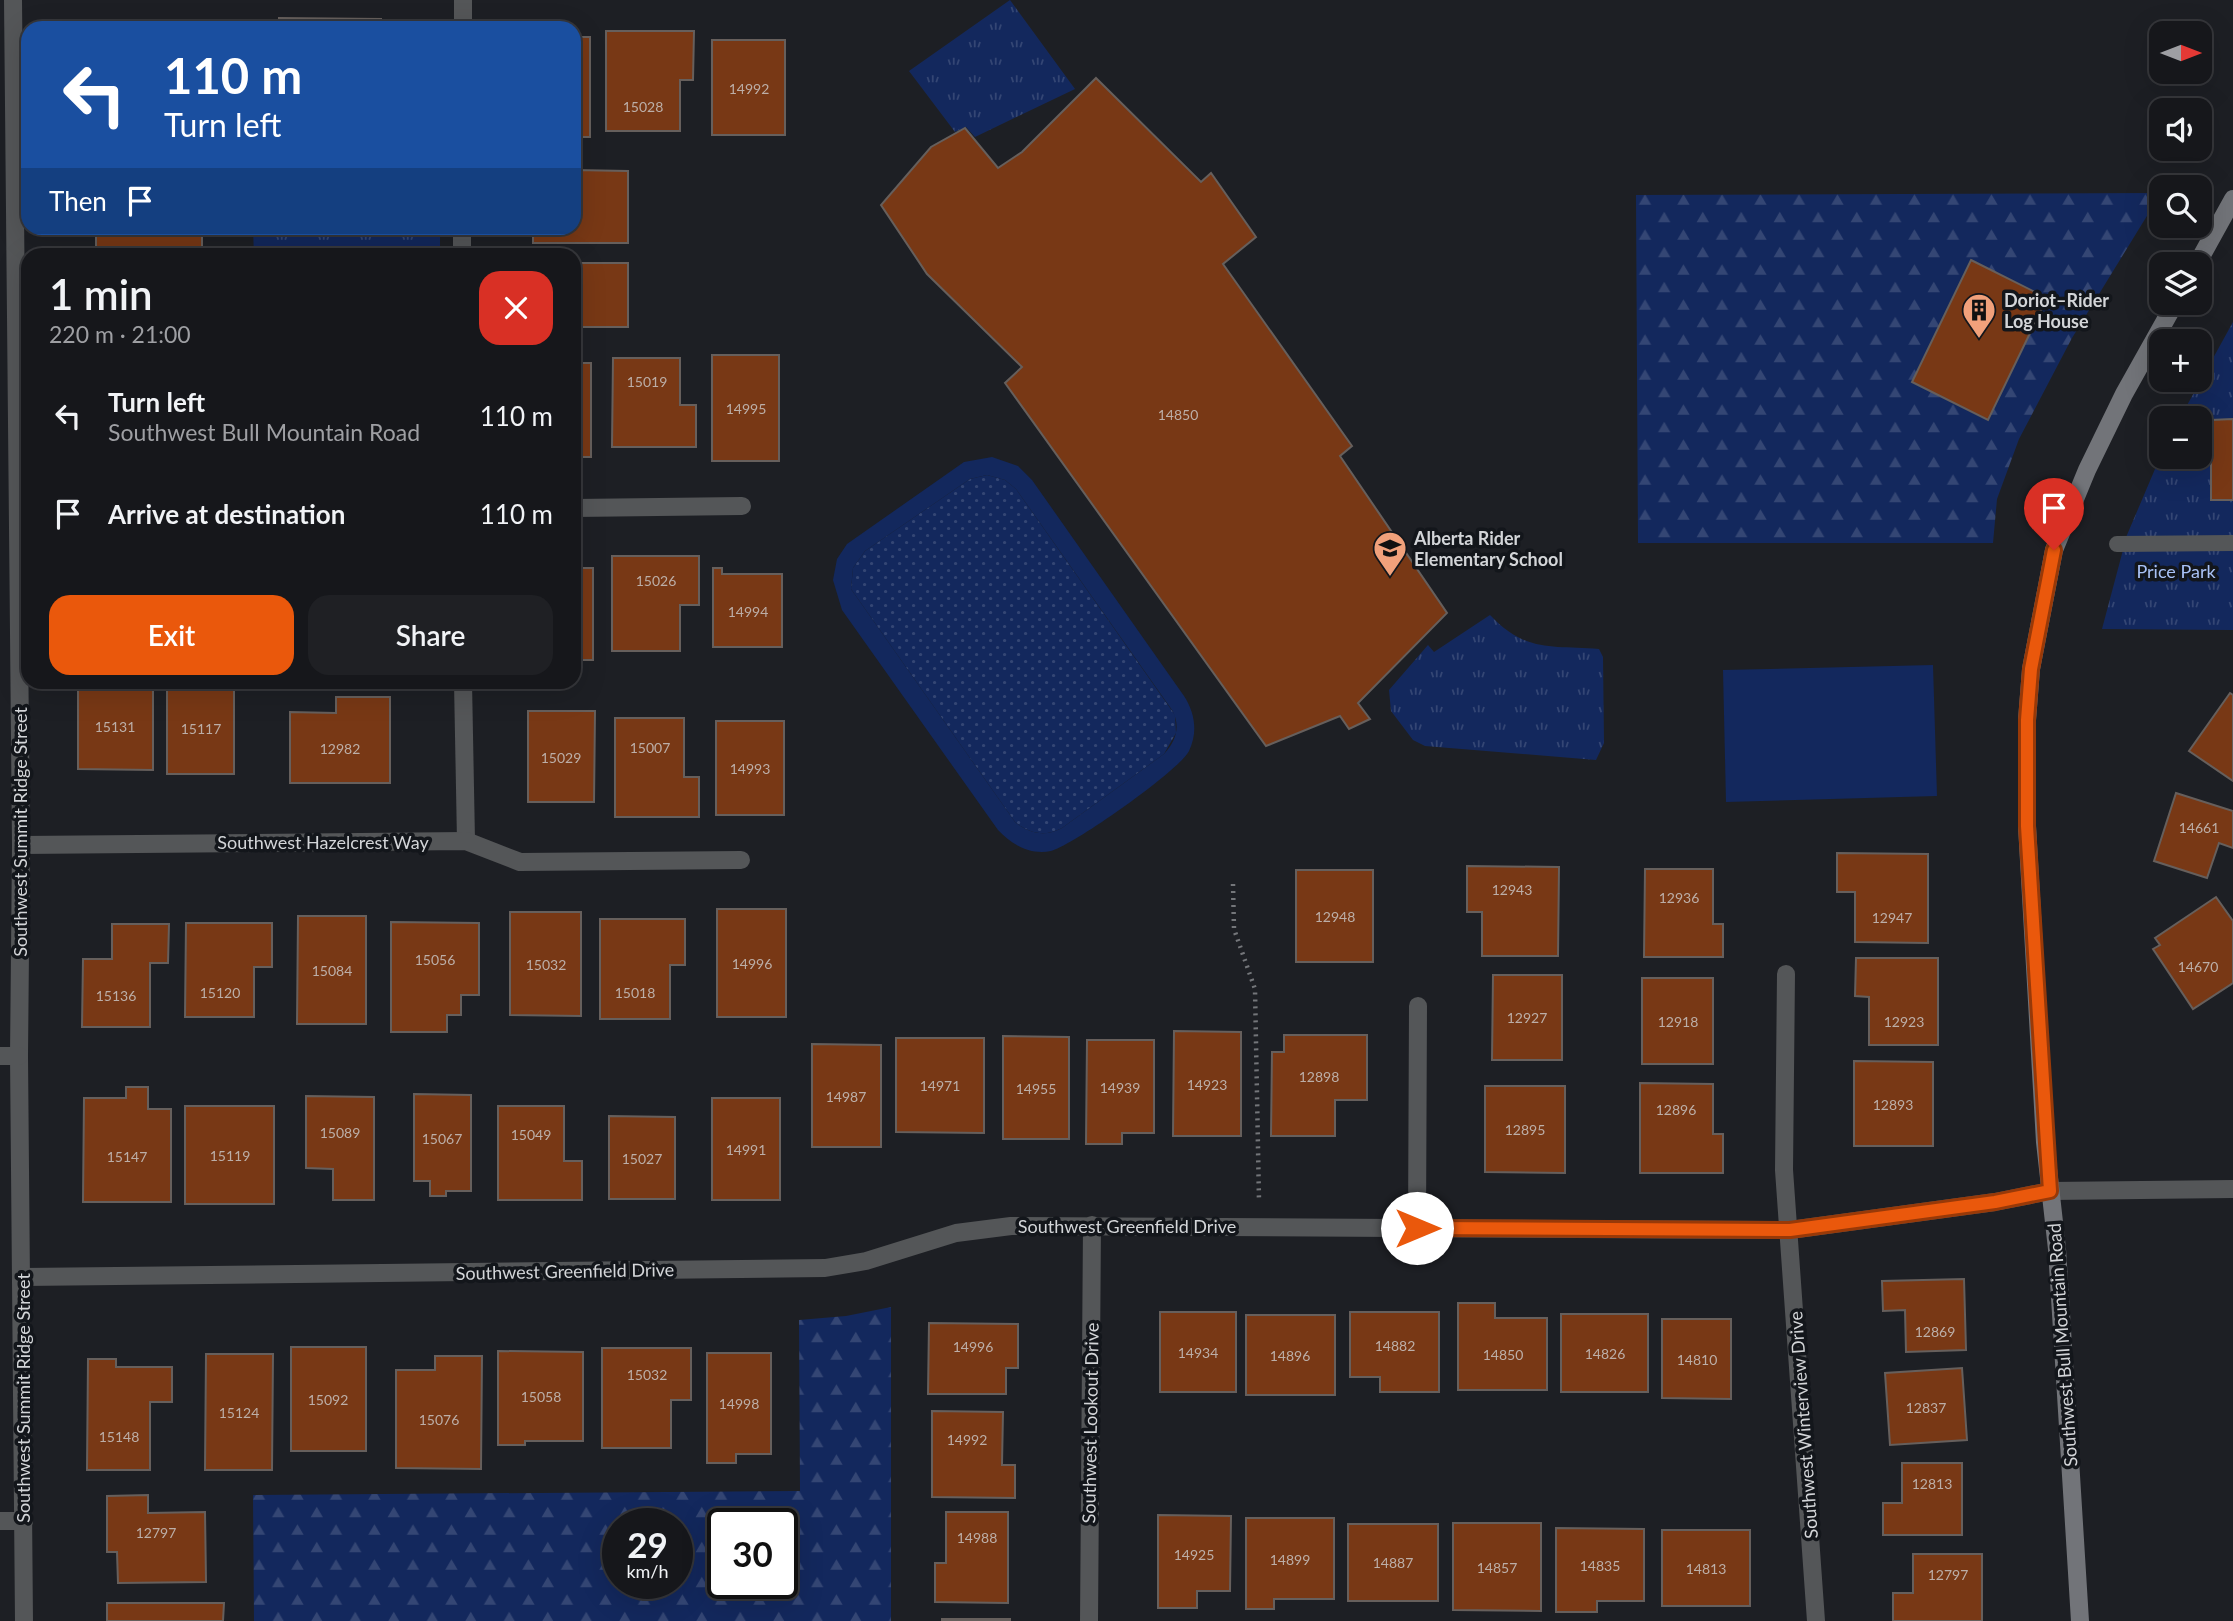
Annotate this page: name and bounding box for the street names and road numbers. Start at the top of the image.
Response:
street label: Southwest Summit Ridge Street [9,707,31,957]
street label: Southwest Hazelcrest Way [217,831,429,853]
street label: Southwest Greenfield Drive [1018,1215,1236,1237]
street label: Southwest Bull Mountain Road [2043,1222,2081,1468]
street label: Southwest Greenfield Drive [456,1258,674,1284]
street label: Southwest Summit Ridge Street [12,1273,34,1523]
street label: Southwest Winterview Drive [1784,1310,1822,1540]
street label: Southwest Lookout Drive [1077,1323,1103,1523]

